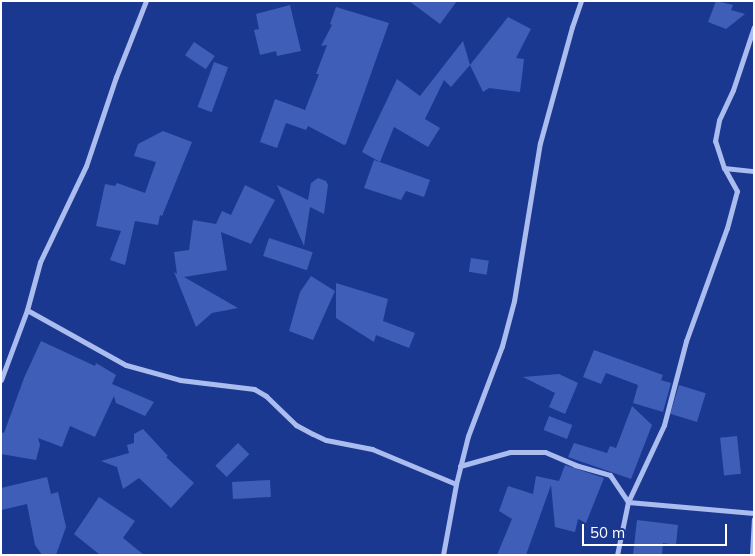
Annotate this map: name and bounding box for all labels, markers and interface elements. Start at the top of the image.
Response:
scale bar [585,514,730,546]
text: 50 m [590,523,625,542]

